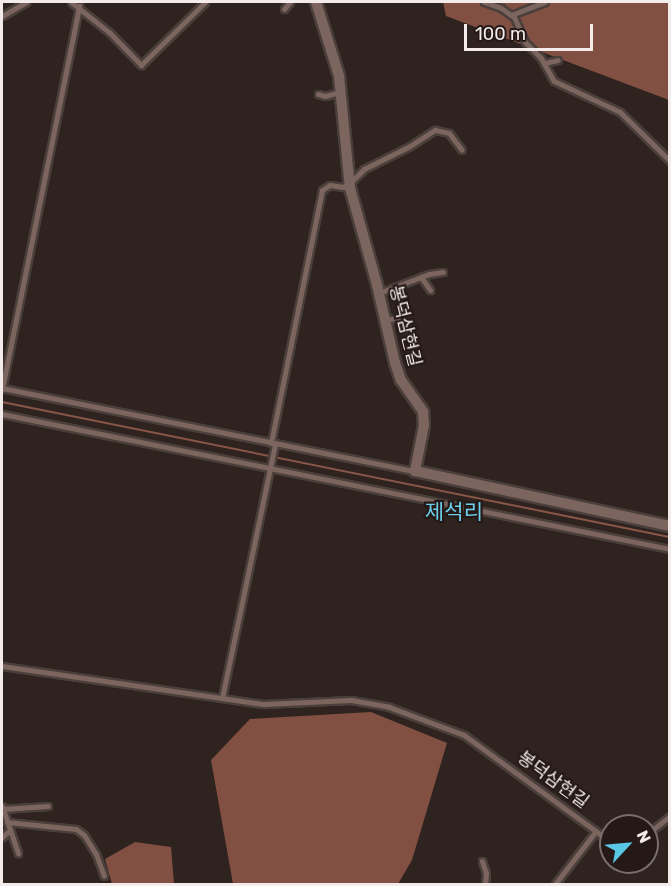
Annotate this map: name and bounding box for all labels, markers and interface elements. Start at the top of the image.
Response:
scale bar [467,12,596,50]
text: 100 m [475,23,526,45]
street label: 봉덕삼현길 [385,283,425,369]
district label: 제석리 [425,499,483,525]
street label: 봉덕삼현길 [513,747,593,813]
north arrow [599,814,659,874]
text: N [633,827,655,846]

